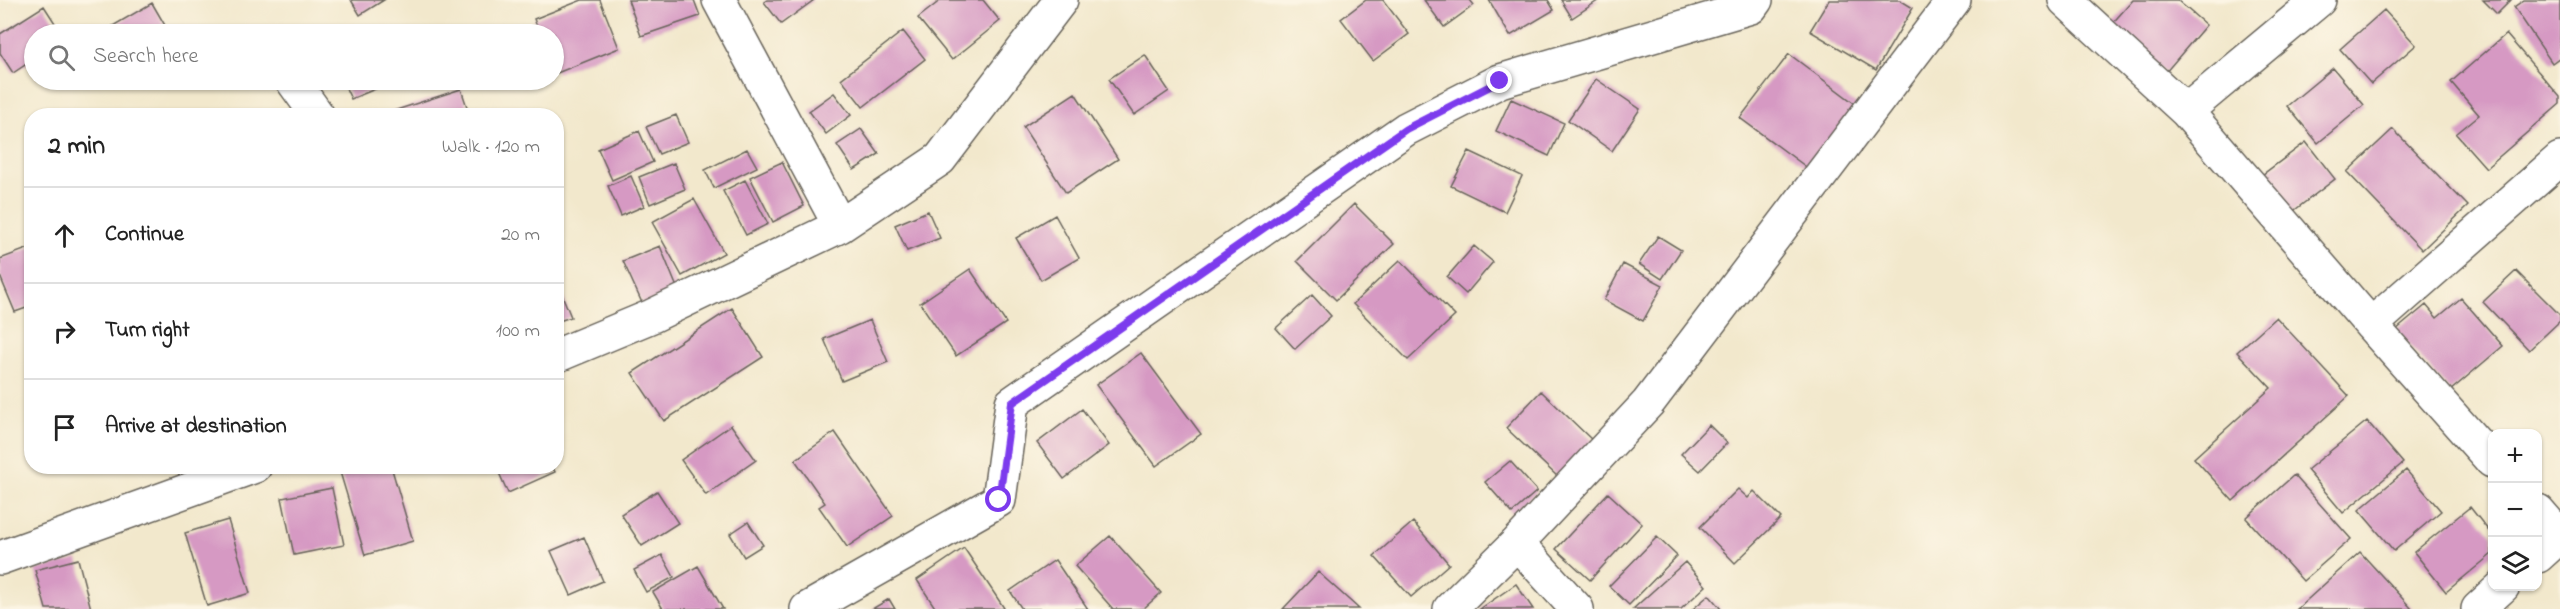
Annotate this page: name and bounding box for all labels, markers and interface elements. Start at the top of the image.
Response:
search box [24,24,564,90]
icon: search [45,41,78,74]
text: Search here [93,41,198,73]
route end [1486,67,1512,93]
text: 2 min [48,128,105,166]
text: Walk · 120 m [442,133,540,162]
icon: ahead [48,219,81,252]
text: Continue [105,219,184,251]
text: 20 m [501,221,540,250]
icon: right [48,315,81,348]
text: Turn right [105,315,190,347]
text: 100 m [496,317,540,346]
icon: arrive [48,411,81,444]
text: Arrive at destination [105,411,287,443]
map controls [2488,429,2542,591]
button: + [2488,429,2542,483]
button: − [2488,483,2542,537]
route start [985,486,1011,512]
button: layers [2488,537,2542,591]

